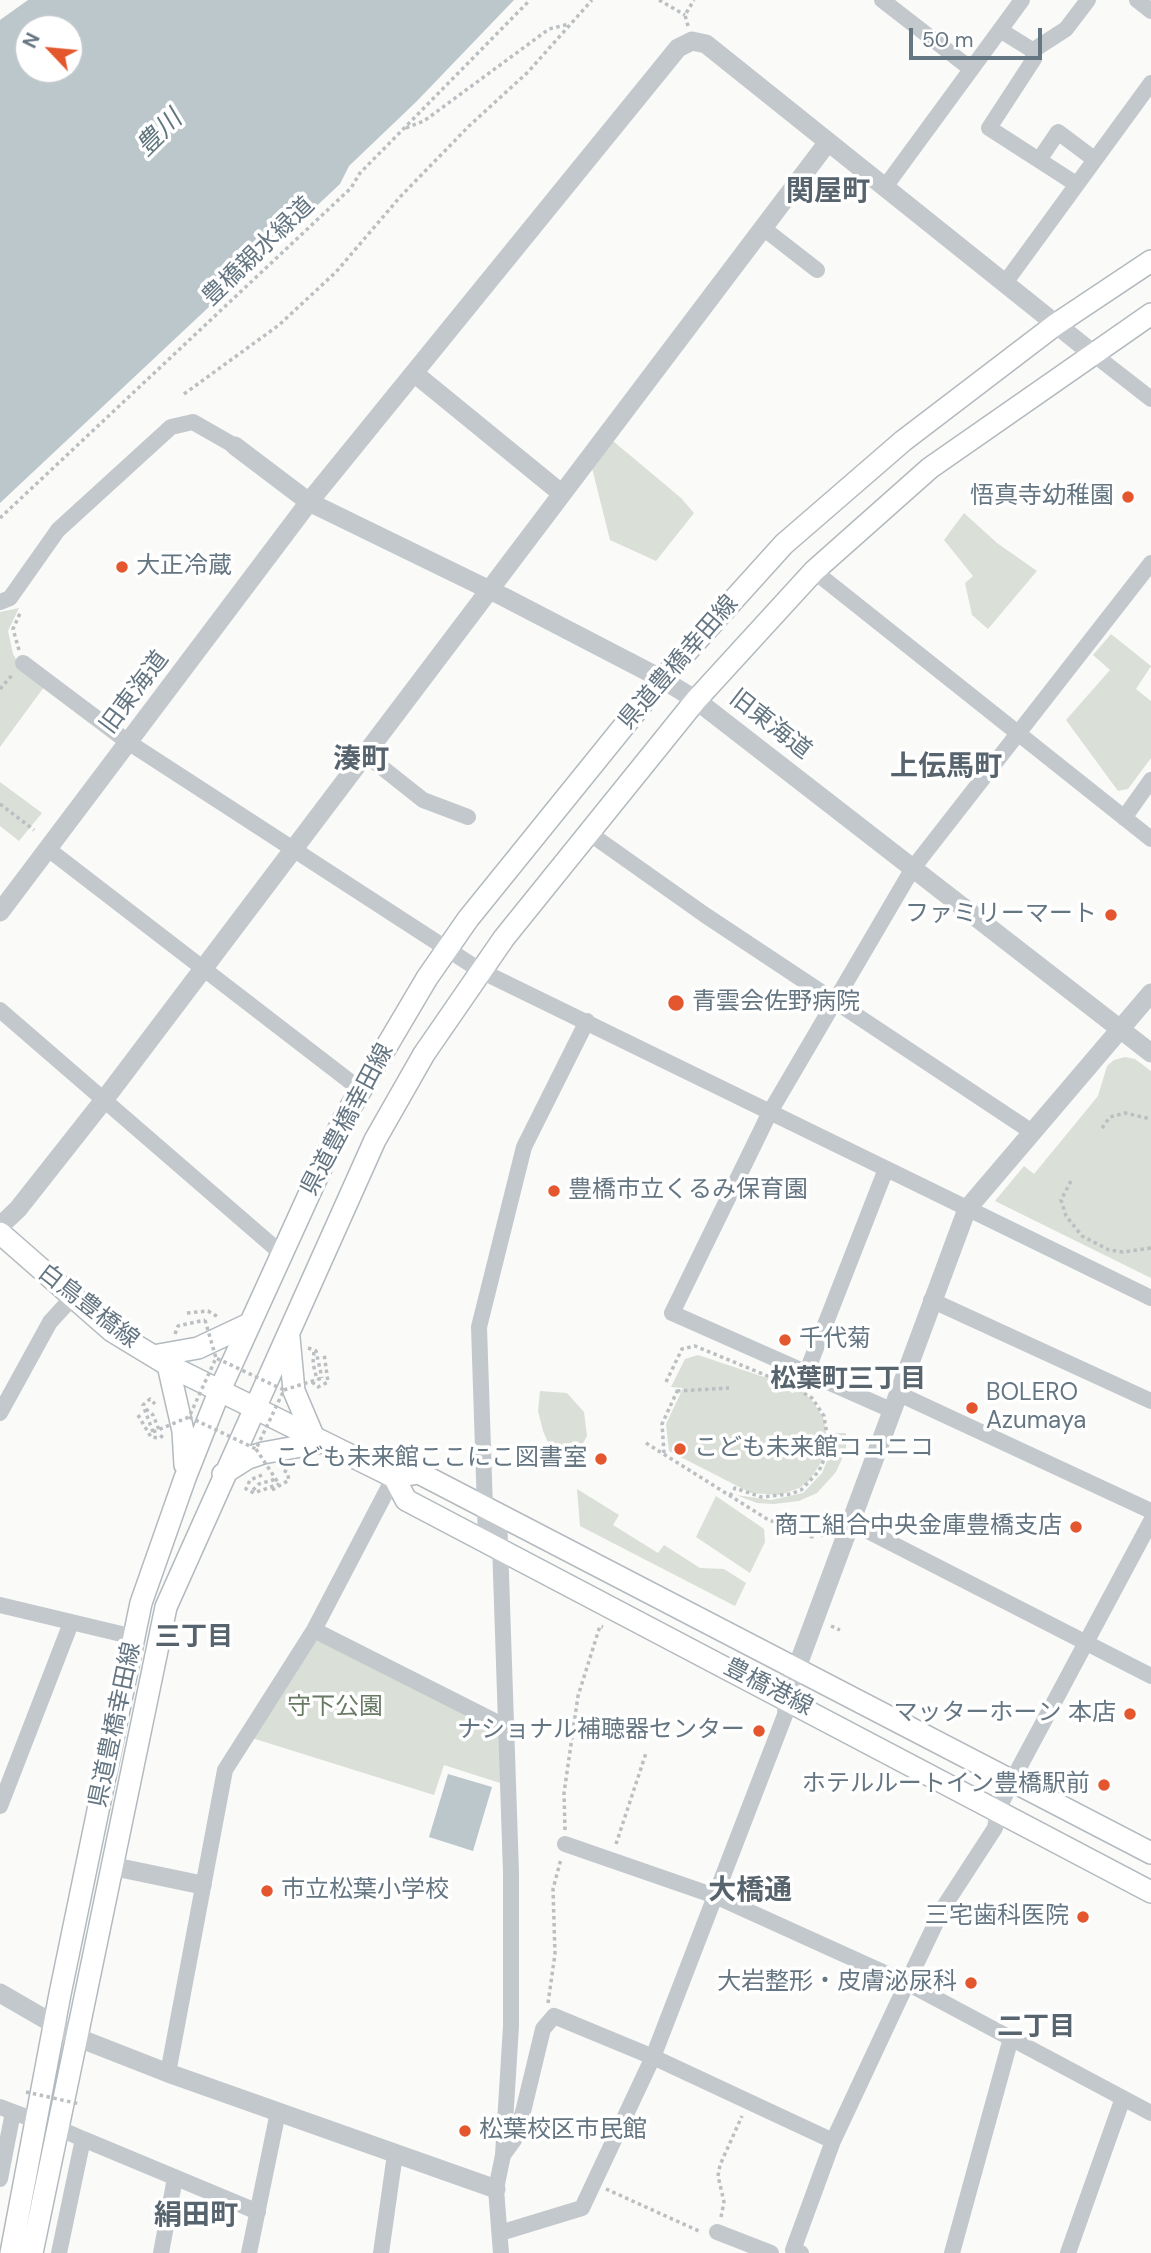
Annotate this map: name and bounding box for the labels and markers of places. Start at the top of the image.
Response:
place label: 悟真寺幼稚園 [970,483,1114,511]
marker: 悟真寺幼稚園 [1120,489,1136,505]
place label: 大正冷蔵 [136,553,232,581]
marker: 大正冷蔵 [114,559,130,575]
place label: ファミリーマート [905,901,1097,929]
marker: ファミリーマート [1103,907,1119,923]
place label: 青雲会佐野病院 [692,989,860,1017]
marker: 青雲会佐野病院 [666,993,686,1013]
place label: 豊橋市立くるみ保育園 [568,1177,808,1205]
marker: 豊橋市立くるみ保育園 [546,1183,562,1199]
place label: 千代菊 [799,1326,871,1354]
marker: 千代菊 [777,1332,793,1348]
place label: BOLERO Azumaya [986,1380,1086,1436]
marker: BOLERO Azumaya [964,1400,980,1416]
place label: こども未来館ココニコ [694,1435,934,1463]
marker: こども未来館ココニコ [672,1441,688,1457]
place label: こども未来館ここにこ図書室 [275,1445,587,1473]
marker: こども未来館ここにこ図書室 [593,1451,609,1467]
place label: 商工組合中央金庫豊橋支店 [774,1513,1062,1541]
marker: 商工組合中央金庫豊橋支店 [1068,1519,1084,1535]
place label: マッターホーン 本店 [894,1700,1116,1728]
marker: マッターホーン 本店 [1122,1706,1138,1722]
place label: ナショナル補聴器センター [457,1717,745,1745]
marker: ナショナル補聴器センター [751,1723,767,1739]
place label: ホテルルートイン豊橋駅前 [802,1771,1090,1799]
marker: ホテルルートイン豊橋駅前 [1096,1777,1112,1793]
place label: 市立松葉小学校 [281,1877,449,1905]
marker: 市立松葉小学校 [259,1883,275,1899]
place label: 三宅歯科医院 [925,1903,1069,1931]
marker: 三宅歯科医院 [1075,1909,1091,1925]
place label: 大岩整形・皮膚泌尿科 [717,1969,957,1997]
marker: 大岩整形・皮膚泌尿科 [963,1975,979,1991]
place label: 松葉校区市民館 [479,2117,647,2145]
marker: 松葉校区市民館 [457,2123,473,2139]

